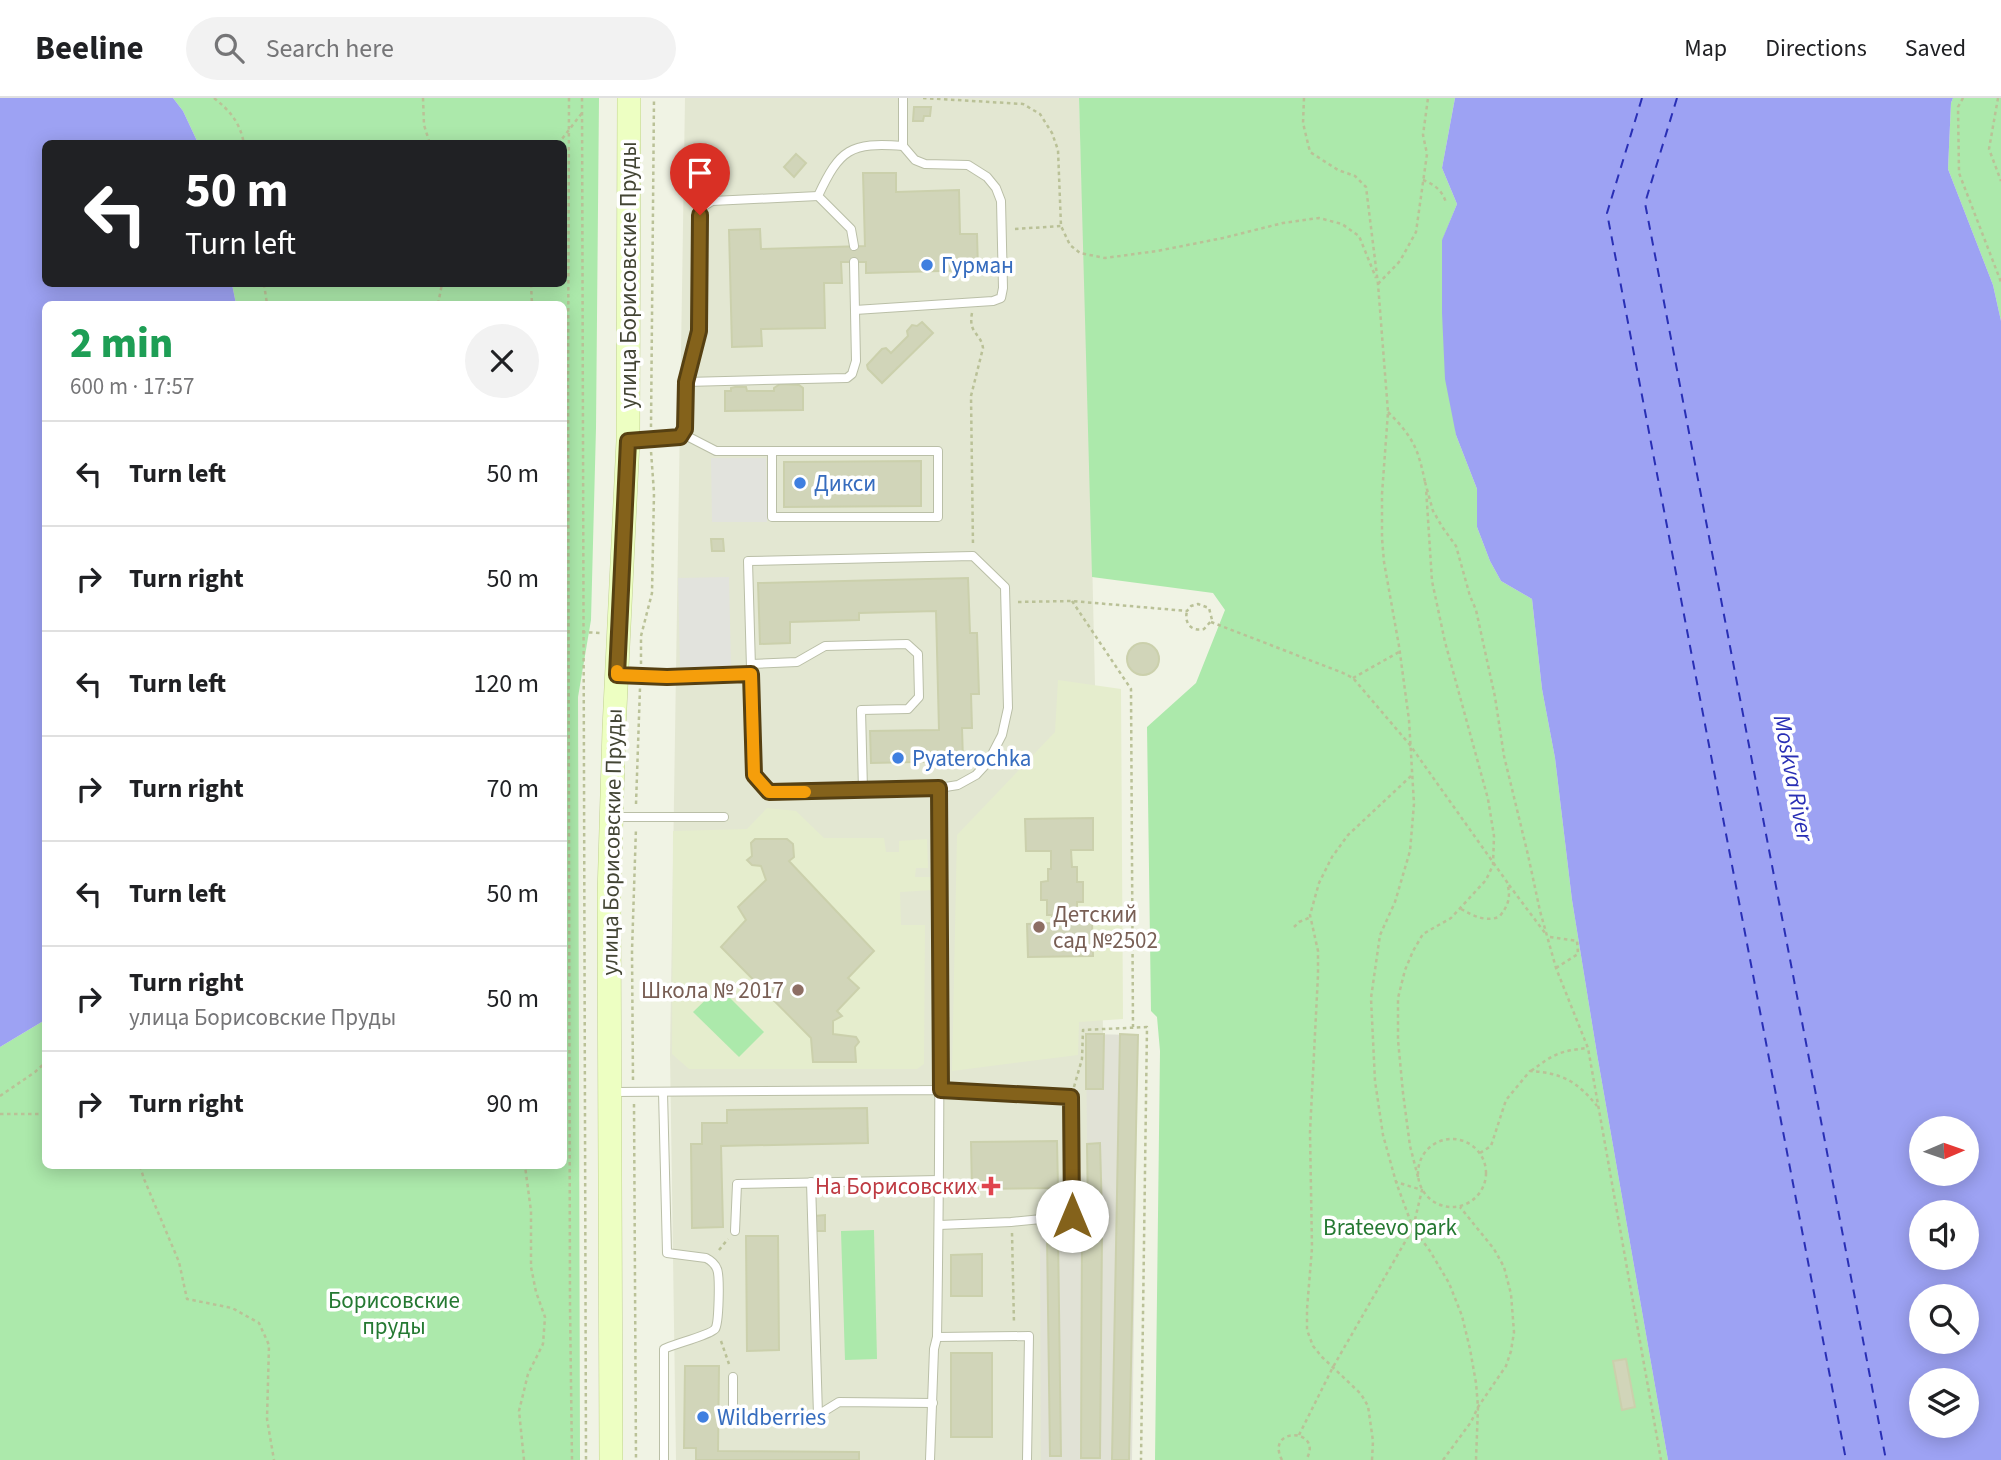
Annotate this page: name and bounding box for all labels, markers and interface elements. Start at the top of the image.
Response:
search box [186,17,676,80]
text: Beeline [35,25,144,72]
icon: search [210,29,248,67]
text: Search here [266,30,394,67]
text: Map [1684,31,1727,66]
text: Directions [1765,31,1867,66]
text: Saved [1905,31,1966,66]
street label: улица Борисовские Пруды [612,141,645,409]
pin [670,143,730,215]
icon: arrive [681,154,719,192]
text: 50 m [185,156,289,226]
icon: left [70,168,161,259]
text: Turn left [185,221,296,267]
place label: Гурман [941,249,1014,282]
marker: Гурман [919,257,935,273]
text: 2 min [70,314,173,374]
button: close [465,324,539,398]
text: 600 m · 17:57 [70,370,194,403]
icon: left [70,455,108,493]
text: Turn left [129,455,226,492]
text: 50 m [486,455,539,492]
place label: Дикси [814,467,876,500]
marker: Дикси [792,475,808,491]
icon: right [70,560,108,598]
text: Turn right [129,560,244,597]
text: 50 m [486,560,539,597]
icon: left [70,665,108,703]
text: Turn left [129,665,226,702]
text: 120 m [473,665,539,702]
street label: улица Борисовские Пруды [593,708,631,976]
water label: Moskva River [1764,712,1823,846]
place label: Pyaterochka [912,742,1031,775]
marker: Pyaterochka [890,750,906,766]
icon: right [70,770,108,808]
text: Turn right [129,770,244,807]
text: 70 m [486,770,539,807]
icon: left [70,875,108,913]
text: Turn left [129,875,226,912]
text: 50 m [486,875,539,912]
place label: Детский сад №2502 [1053,898,1158,957]
marker: Детский сад №2502 [1031,919,1047,935]
text: Turn right [129,964,244,1001]
place label: Школа № 2017 [641,974,784,1007]
icon: right [70,980,108,1018]
text: 50 m [486,980,539,1017]
marker: Школа № 2017 [790,982,806,998]
text: улица Борисовские Пруды [129,1001,396,1034]
icon: right [70,1085,108,1123]
text: Turn right [129,1085,244,1122]
text: 90 m [486,1085,539,1122]
north arrow [1909,1116,1979,1186]
map controls [1909,1116,1979,1438]
place label: На Борисовских [815,1170,977,1203]
marker: На Борисовских [983,1178,999,1194]
position arrow [1035,1179,1109,1253]
button: sound [1909,1200,1979,1270]
park label: Brateevo park [1323,1211,1457,1244]
park label: Борисовские пруды [328,1284,460,1343]
button: search [1909,1284,1979,1354]
button: layers [1909,1368,1979,1438]
place label: Wildberries [717,1401,826,1434]
marker: Wildberries [695,1409,711,1425]

